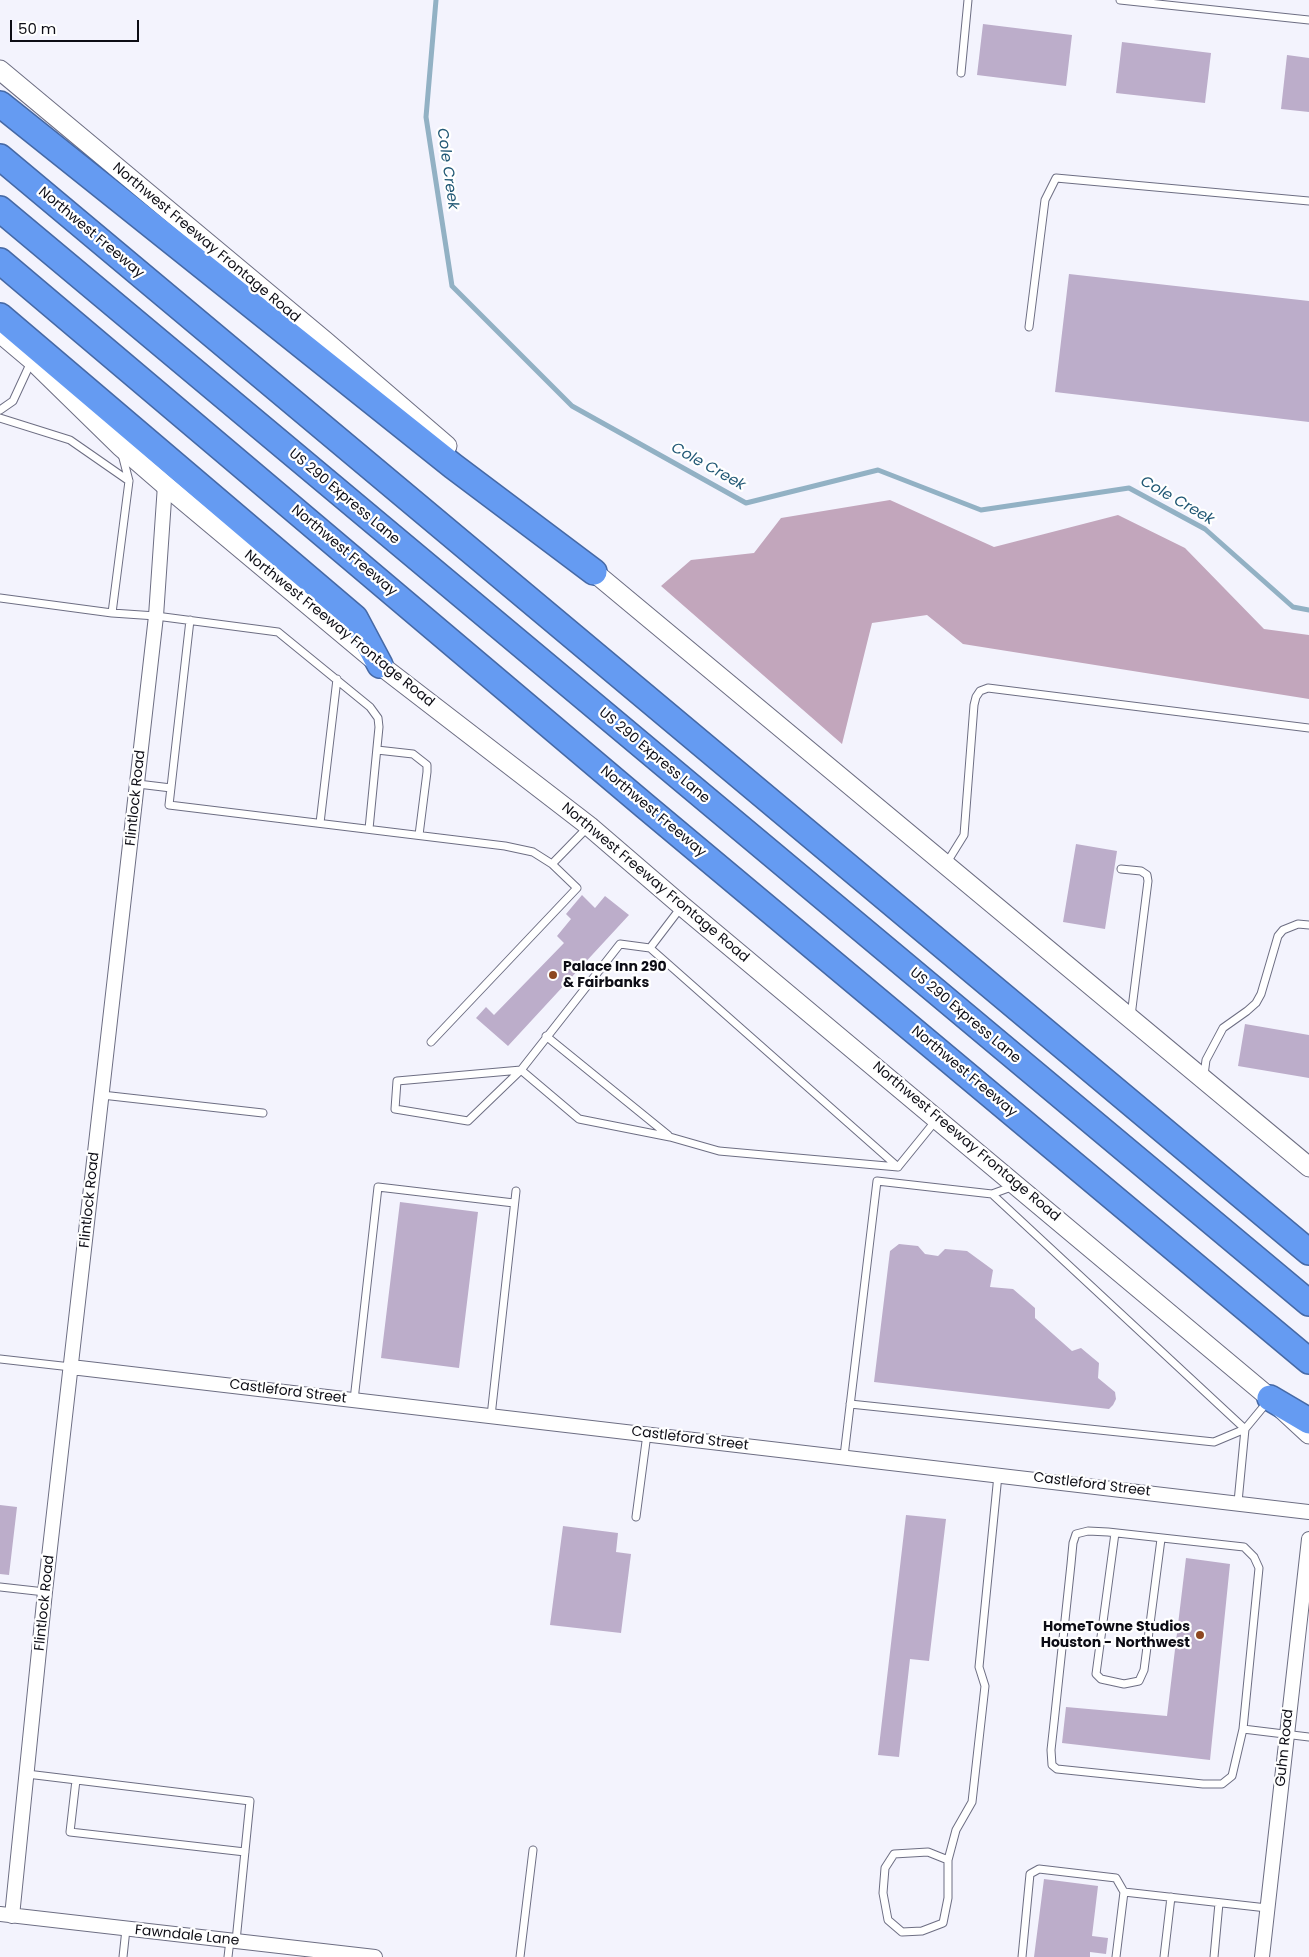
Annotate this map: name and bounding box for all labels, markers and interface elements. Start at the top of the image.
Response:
scale bar [12,10,141,42]
text: 50 m [18,18,56,39]
water label: Cole Creek [432,127,462,211]
street label: Northwest Freeway Frontage Road [109,160,303,326]
street label: Northwest Freeway [35,184,147,282]
water label: Cole Creek [668,439,748,495]
street label: US 290 Express Lane [285,446,403,548]
water label: Cole Creek [1137,473,1217,529]
street label: Northwest Freeway [288,502,400,600]
street label: Northwest Freeway Frontage Road [241,547,437,711]
street label: US 290 Express Lane [595,705,713,807]
street label: Flintlock Road [123,749,149,847]
street label: Northwest Freeway [597,763,709,861]
street label: Northwest Freeway Frontage Road [558,800,752,966]
place label: Palace Inn 290 & Fairbanks [563,959,667,992]
street label: US 290 Express Lane [906,965,1024,1067]
marker: Palace Inn 290 & Fairbanks [547,969,559,981]
street label: Northwest Freeway [908,1023,1020,1121]
street label: Northwest Freeway Frontage Road [869,1059,1063,1225]
street label: Flintlock Road [77,1151,103,1249]
street label: Castleford Street [229,1376,347,1408]
street label: Castleford Street [631,1423,749,1455]
street label: Castleford Street [1033,1469,1151,1501]
street label: Flintlock Road [32,1554,58,1652]
place label: HomeTowne Studios Houston - Northwest [1041,1619,1190,1651]
marker: HomeTowne Studios Houston - Northwest [1194,1629,1206,1641]
street label: Guhn Road [1273,1708,1297,1788]
street label: Fawndale Lane [134,1922,240,1950]

